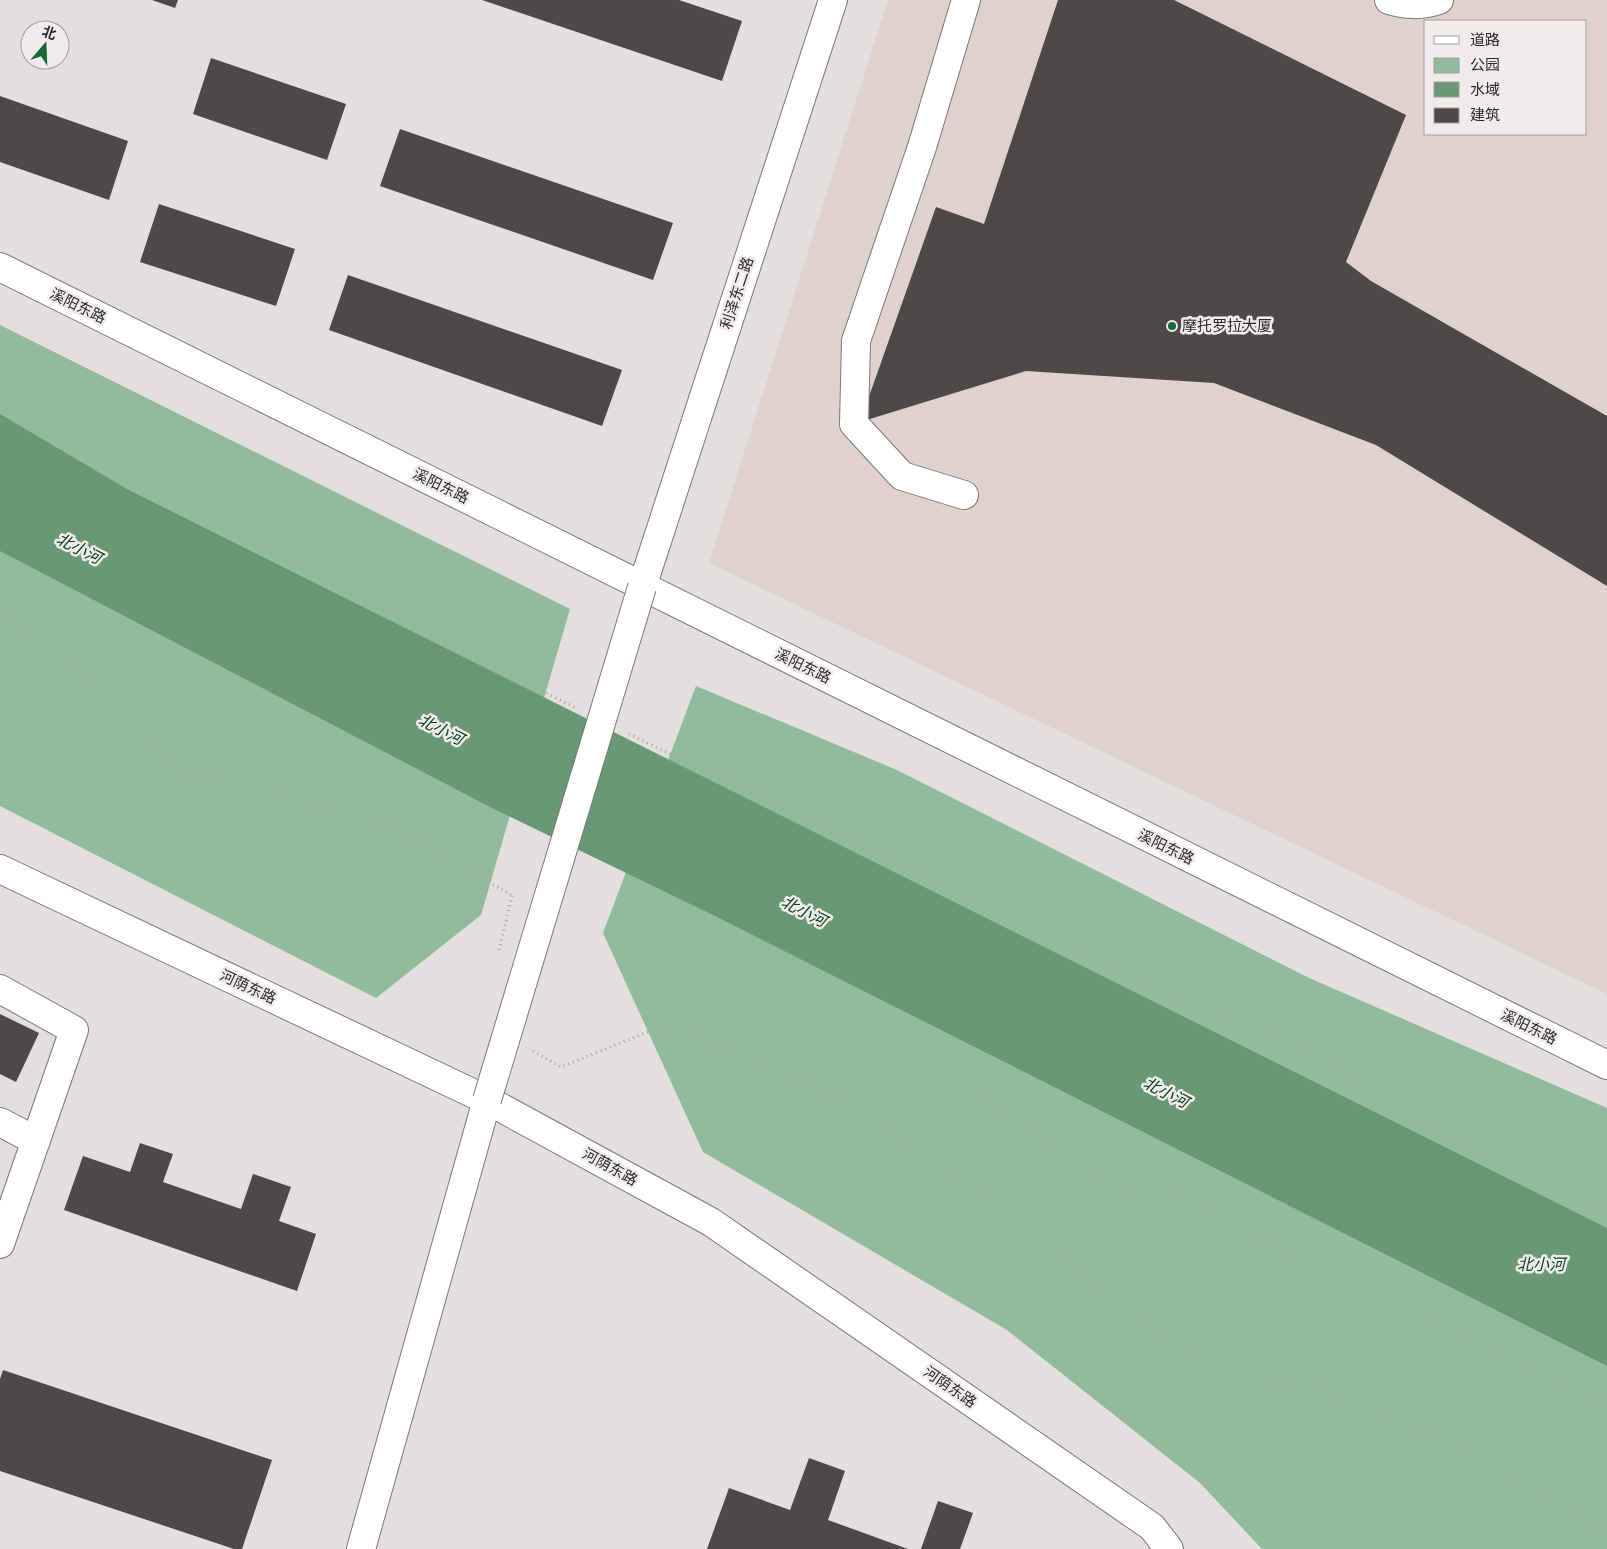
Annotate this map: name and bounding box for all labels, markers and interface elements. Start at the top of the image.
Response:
north arrow [20,20,70,70]
legend [1424,20,1587,135]
text: 北 [40,23,58,43]
text: 道路 [1470,31,1500,49]
text: 公园 [1470,56,1500,74]
text: 水域 [1470,81,1500,99]
text: 建筑 [1470,106,1500,124]
street label: 利泽东二路 [717,255,757,331]
street label: 溪阳东路 [47,285,109,327]
place label: 摩托罗拉大厦 [1182,317,1272,335]
marker: 摩托罗拉大厦 [1166,320,1178,332]
street label: 溪阳东路 [410,465,472,507]
water label: 北小河 [53,529,107,569]
street label: 溪阳东路 [772,645,834,687]
water label: 北小河 [415,710,469,750]
street label: 溪阳东路 [1135,826,1197,868]
water label: 北小河 [778,892,832,932]
street label: 河荫东路 [217,966,279,1008]
street label: 溪阳东路 [1498,1006,1560,1048]
water label: 北小河 [1140,1073,1194,1113]
street label: 河荫东路 [579,1145,641,1189]
water label: 北小河 [1517,1255,1568,1274]
street label: 河荫东路 [920,1362,980,1412]

